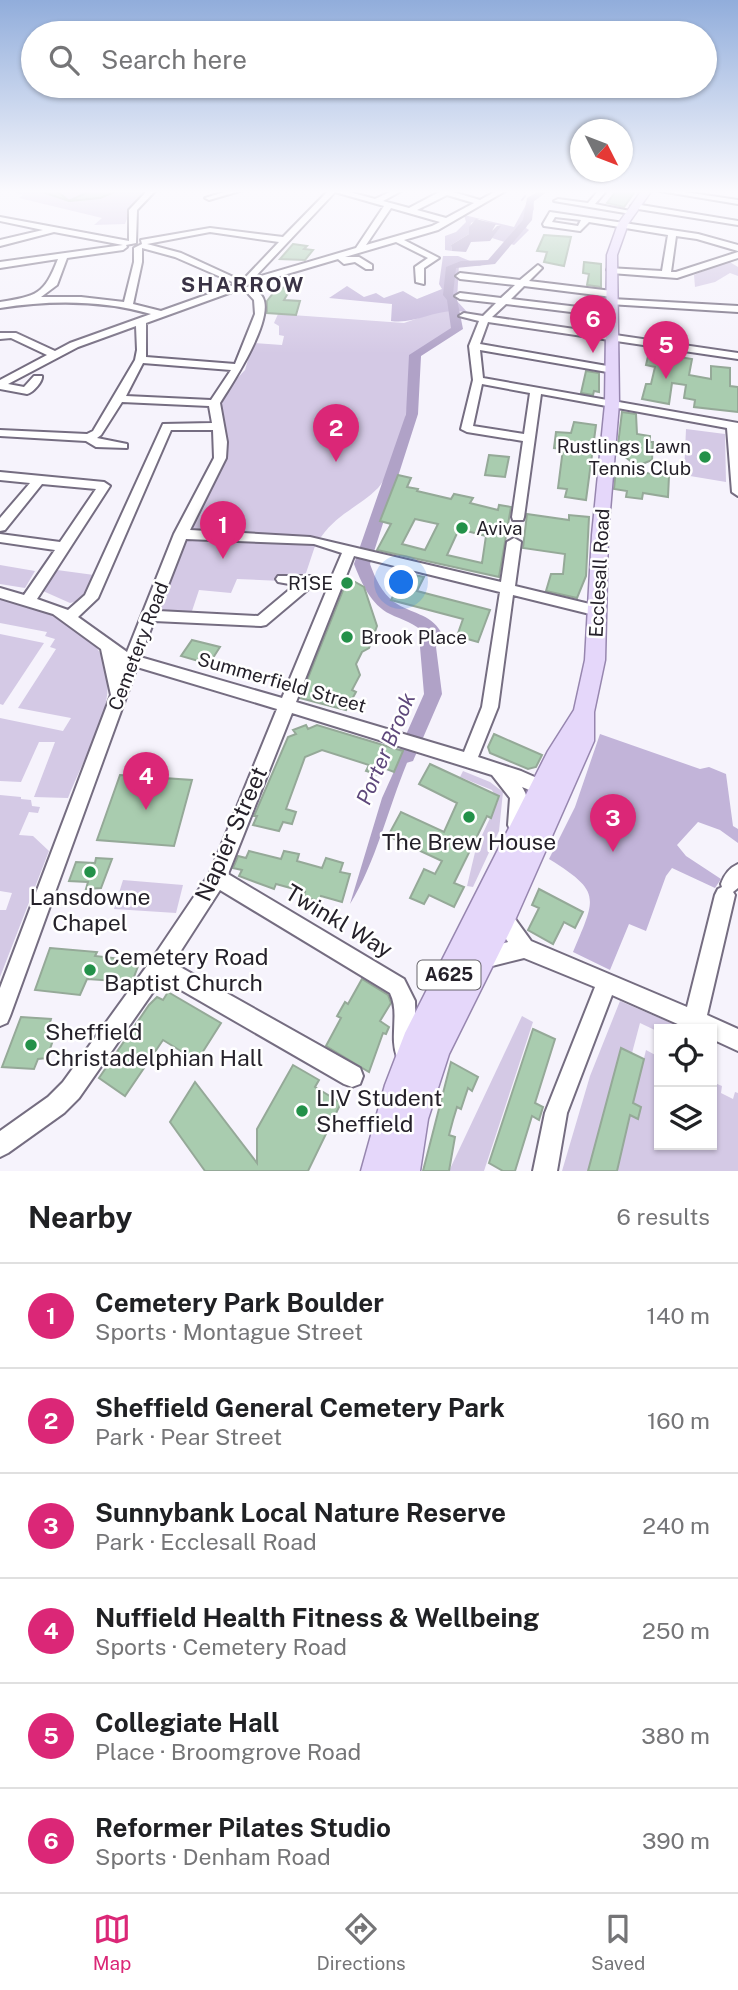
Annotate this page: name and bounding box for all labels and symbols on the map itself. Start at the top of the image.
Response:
north arrow [570,119,633,182]
district label: SHARROW [181,272,305,297]
pin: 6 [570,295,616,353]
pin: 5 [643,321,689,379]
pin: 2 [313,404,359,462]
place label: Rustlings Lawn Tennis Club [557,435,691,479]
marker: Rustlings Lawn Tennis Club [697,449,713,465]
pin: 1 [200,501,246,559]
street label: Ecclesall Road [585,508,613,638]
place label: Aviva [476,517,523,539]
marker: Aviva [454,520,470,536]
your location [384,565,418,599]
place label: R1SE [288,572,333,594]
marker: R1SE [339,575,355,591]
street label: Cemetery Road [103,579,173,713]
place label: Brook Place [361,626,467,648]
marker: Brook Place [339,629,355,645]
street label: Summerfield Street [195,647,369,717]
water label: Porter Brook [351,688,421,809]
pin: 4 [123,752,169,810]
street label: Napier Street [189,762,272,905]
pin: 3 [590,794,636,852]
marker: The Brew House [461,809,477,825]
place label: The Brew House [382,828,556,855]
marker: Lansdowne Chapel [82,864,98,880]
street label: Twinkl Way [281,878,398,963]
place label: Lansdowne Chapel [29,883,151,936]
place label: Cemetery Road Baptist Church [104,943,268,996]
road number: A625 [418,960,480,990]
marker: Cemetery Road Baptist Church [82,962,98,978]
place label: Sheffield Christadelphian Hall [45,1018,263,1071]
marker: Sheffield Christadelphian Hall [23,1037,39,1053]
place label: LIV Student Sheffield [316,1084,442,1137]
marker: LIV Student Sheffield [294,1103,310,1119]

